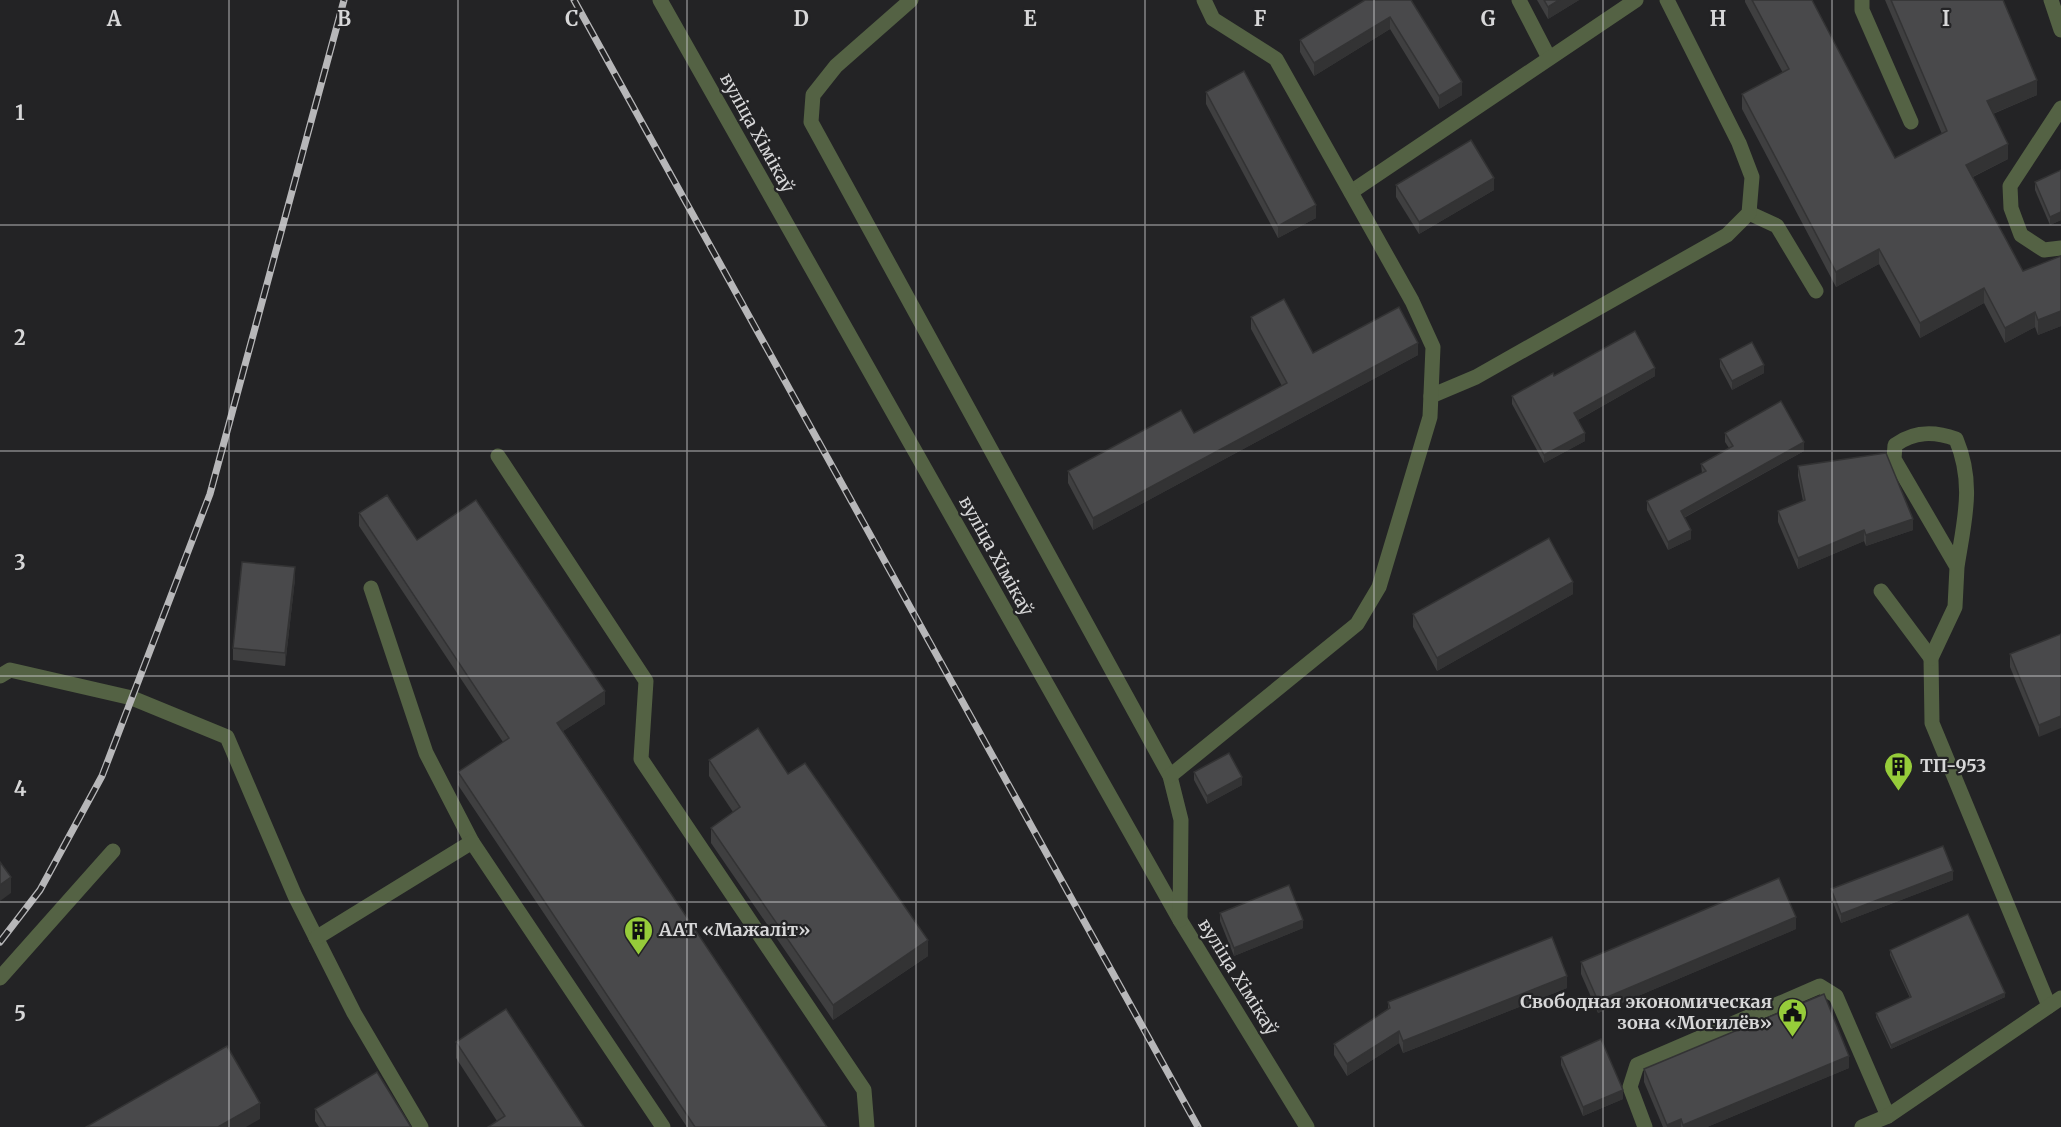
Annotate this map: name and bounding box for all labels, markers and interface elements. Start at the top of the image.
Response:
text: A [106,6,122,31]
text: B [337,6,351,31]
text: C [565,6,579,31]
text: D [793,6,809,31]
text: E [1023,6,1037,31]
text: F [1254,6,1267,31]
text: G [1481,6,1496,31]
text: H [1710,6,1726,31]
text: I [1942,6,1950,31]
street label: вуліца Хімікаў [715,69,800,197]
text: 1 [15,100,25,125]
text: 2 [14,325,26,350]
street label: вуліца Хімікаў [954,492,1039,620]
text: 3 [14,550,26,575]
building icon: ТП-953 [1883,750,1915,792]
place label: ТП-953 [1920,754,1986,777]
text: 4 [14,776,27,801]
building icon: ААТ «Мажаліт» [622,914,654,956]
street label: вуліца Хімікаў [1193,914,1284,1040]
place label: ААТ «Мажаліт» [658,918,811,941]
place label: Свободная экономическая зона «Могилёв» [1520,990,1772,1034]
public building icon: Свободная экономическая зона «Могилёв» [1777,996,1809,1038]
text: 5 [14,1001,26,1026]

